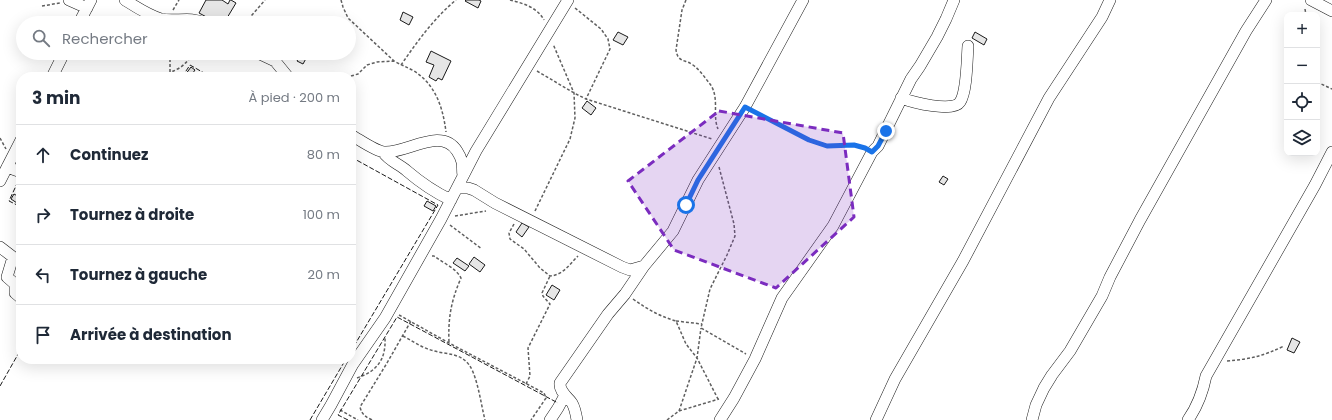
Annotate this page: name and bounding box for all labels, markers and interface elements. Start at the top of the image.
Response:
map controls [1284,12,1320,156]
button: + [1284,12,1320,48]
search box [16,16,356,60]
icon: search [30,27,52,49]
text: Rechercher [62,28,148,49]
button: − [1284,48,1320,84]
button: locate [1284,84,1320,120]
text: 3 min [32,86,80,110]
text: À pied · 200 m [249,88,340,107]
button: layers [1284,120,1320,156]
route end [877,122,895,140]
icon: ahead [32,144,54,166]
text: Continuez [70,144,149,165]
text: 80 m [307,145,340,164]
route start [677,196,695,214]
icon: right [32,204,54,226]
text: Tournez à droite [70,204,194,225]
text: 100 m [303,205,340,224]
icon: left [32,264,54,286]
text: Tournez à gauche [70,264,207,285]
text: 20 m [307,265,340,284]
icon: arrive [32,324,54,346]
text: Arrivée à destination [70,324,232,345]

